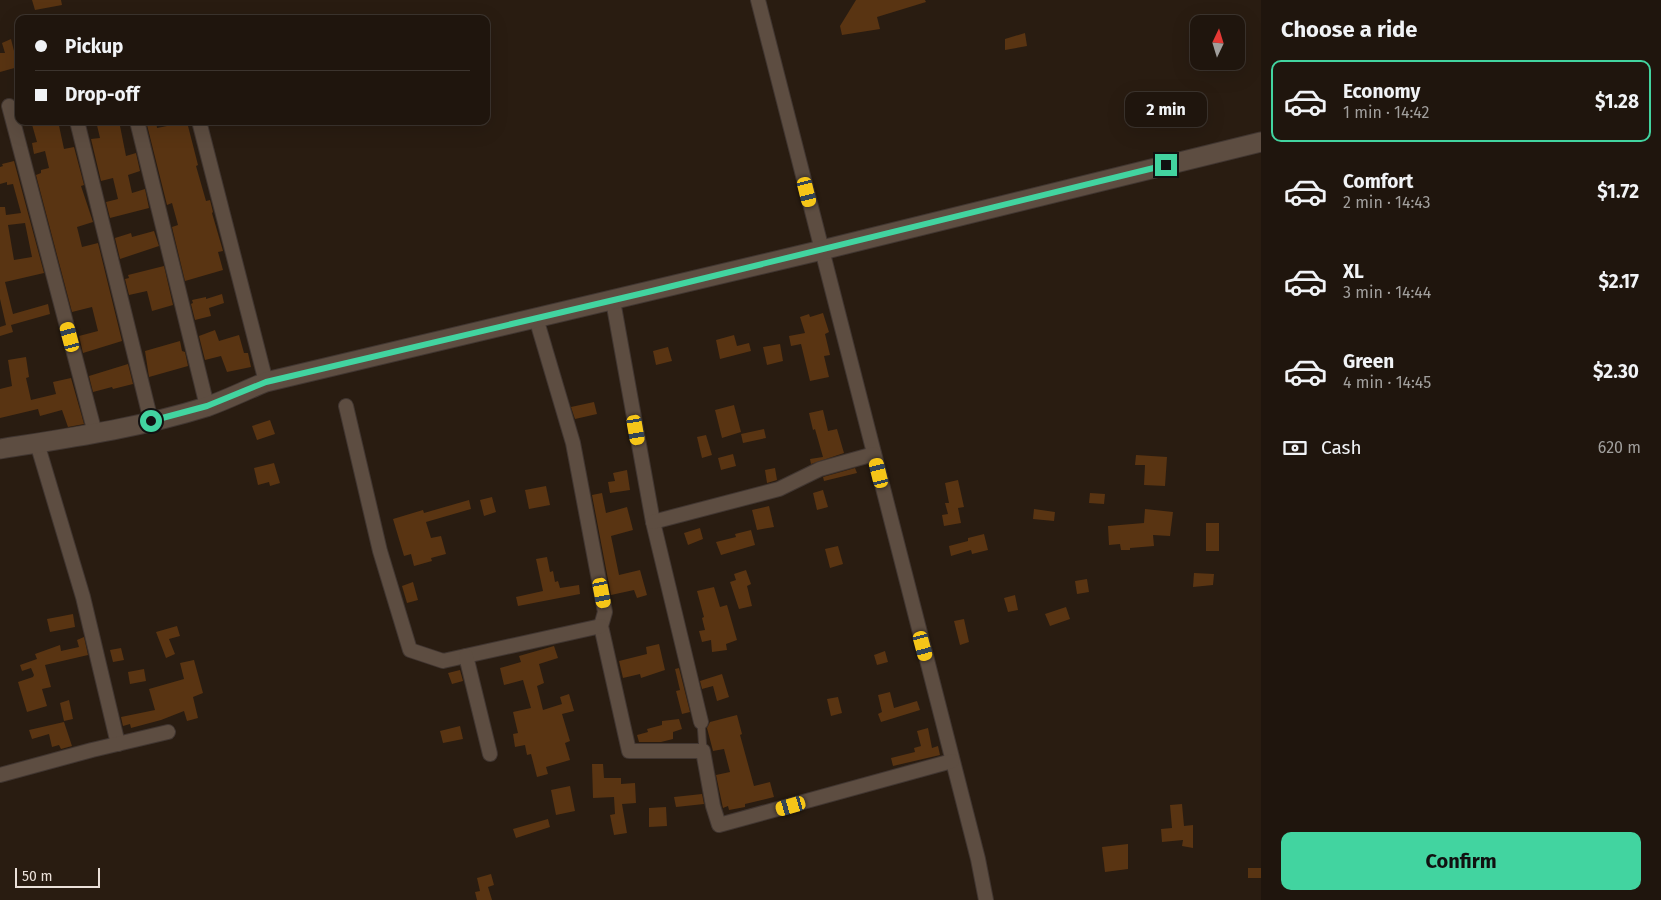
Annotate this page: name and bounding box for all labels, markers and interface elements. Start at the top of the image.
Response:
north arrow [1190,15,1245,70]
map controls [1190,15,1245,70]
text: Choose a ride [1281,16,1417,43]
text: Pickup [65,35,123,58]
icon: car [1283,79,1328,124]
text: Economy [1343,80,1420,103]
text: Drop-off [65,83,139,106]
text: $1.28 [1595,90,1639,113]
callout: 2 min [1125,92,1207,128]
text: 2 min [1146,100,1186,119]
text: 1 min · 14:42 [1343,103,1429,122]
route end [1155,154,1177,176]
icon: car [1283,169,1328,214]
text: Comfort [1343,170,1413,193]
car [796,176,817,208]
text: $1.72 [1597,180,1639,203]
text: 2 min · 14:43 [1343,193,1431,212]
icon: car [1283,259,1328,304]
text: XL [1343,260,1364,283]
text: $2.17 [1599,270,1639,293]
text: 3 min · 14:44 [1343,283,1431,302]
car [58,321,81,353]
icon: car [1283,349,1328,394]
text: Green [1343,350,1394,373]
text: $2.30 [1593,360,1639,383]
text: 4 min · 14:45 [1343,373,1431,392]
route start [140,410,162,432]
car [626,414,645,446]
icon: cash [1281,434,1309,462]
text: Cash [1321,436,1362,459]
text: 620 m [1598,438,1641,457]
car [868,457,889,489]
car [591,577,612,609]
car [911,630,934,662]
car [774,795,807,817]
button: Confirm [1281,832,1641,890]
scale bar [15,865,100,888]
text: 50 m [22,868,53,885]

